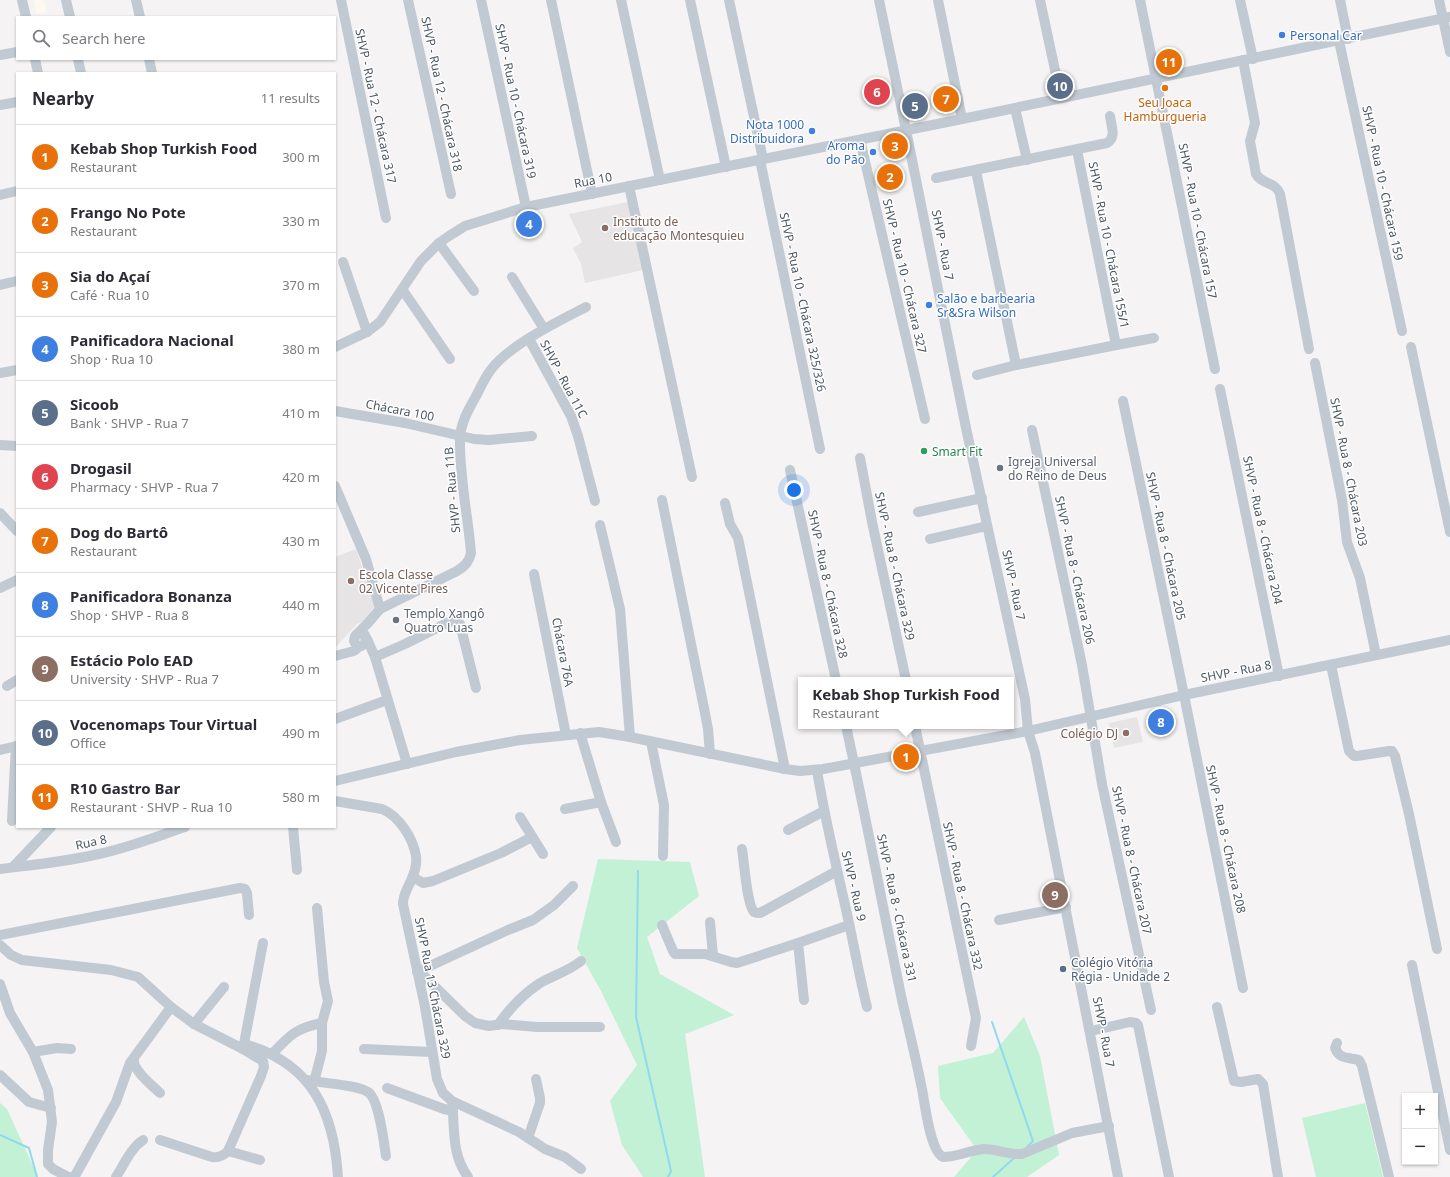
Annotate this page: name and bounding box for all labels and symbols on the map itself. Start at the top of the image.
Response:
street label: SHVP - Rua 12 - Chácara 318 [417,15,467,173]
street label: SHVP - Rua 10 - Chácara 319 [491,22,541,180]
street label: SHVP - Rua 12 - Chácara 317 [351,27,401,185]
place label: Personal Car [1290,27,1362,44]
marker: Personal Car [1277,30,1287,40]
pin: 11 [1156,47,1182,77]
pin: 10 [1047,71,1073,101]
pin: 6 [864,77,890,107]
marker: Seu Joaca Hamburgueria [1160,83,1170,93]
pin: 7 [933,84,959,114]
pin: 5 [902,91,928,121]
place label: Seu Joaca Hamburgueria [1124,94,1206,125]
street label: SHVP - Rua 10 - Chácara 159 [1358,104,1408,262]
place label: Nota 1000 Distribuidora [730,116,804,147]
marker: Nota 1000 Distribuidora [807,126,817,136]
pin: 3 [882,131,908,161]
place label: Aroma do Pão [826,137,865,168]
street label: SHVP - Rua 10 - Chácara 157 [1175,142,1221,300]
marker: Aroma do Pão [868,147,878,157]
street label: SHVP - Rua 10 - Chácara 155/1 [1085,160,1133,330]
pin: 2 [877,162,903,192]
street label: Rua 10 [572,168,614,192]
street label: SHVP - Rua 10 - Chácara 327 [879,197,931,355]
street label: SHVP - Rua 7 [928,208,958,282]
pin: 4 [516,209,542,239]
street label: SHVP - Rua 10 - Chácara 325/326 [776,211,830,393]
place label: Instituto de educação Montesquieu [613,213,744,244]
marker: Instituto de educação Montesquieu [600,223,610,233]
place label: Salão e barbearia Sr&Sra Wilson [937,290,1035,321]
marker: Salão e barbearia Sr&Sra Wilson [924,300,934,310]
street label: SHVP - Rua 11C [536,337,592,421]
street label: Chácara 100 [364,395,436,425]
street label: SHVP - Rua 8 - Chácara 203 [1326,396,1372,548]
place label: Smart Fit [932,443,983,460]
street label: SHVP - Rua 11B [440,446,464,534]
marker: Smart Fit [919,446,929,456]
place label: Igreja Universal do Reino de Deus [1008,453,1107,484]
street label: SHVP - Rua 8 - Chácara 204 [1239,454,1287,606]
marker: Igreja Universal do Reino de Deus [995,463,1005,473]
street label: SHVP - Rua 8 - Chácara 205 [1142,470,1190,622]
your location [784,480,804,500]
street label: SHVP - Rua 8 - Chácara 329 [871,490,919,642]
street label: SHVP - Rua 8 - Chácara 206 [1051,494,1099,646]
street label: SHVP - Rua 8 - Chácara 328 [804,508,852,660]
street label: SHVP - Rua 7 [998,548,1030,622]
place label: Escola Classe 02 Vicente Pires [359,566,448,597]
marker: Escola Classe 02 Vicente Pires [346,576,356,586]
place label: Templo Xangô Quatro Luas [404,605,485,636]
marker: Templo Xangô Quatro Luas [391,615,401,625]
street label: Chácara 76A [548,616,578,688]
street label: SHVP - Rua 8 [1199,656,1273,686]
pin: 8 [1148,707,1174,737]
place label: Colégio DJ [1060,725,1118,742]
marker: Colégio DJ [1121,728,1131,738]
pin: 1 [893,742,919,772]
street label: SHVP - Rua 8 - Chácara 208 [1202,763,1250,915]
street label: SHVP - Rua 8 - Chácara 207 [1108,784,1156,936]
street label: SHVP - Rua 8 - Chácara 332 [939,820,987,972]
street label: Rua 8 [74,830,108,854]
street label: SHVP - Rua 8 - Chácara 331 [873,832,921,984]
street label: SHVP - Rua 9 [838,849,870,923]
pin: 9 [1042,880,1068,910]
street label: SHVP Rua 13 Chácara 329 [411,916,455,1060]
place label: Colégio Vitória Régia - Unidade 2 [1071,954,1170,985]
marker: Colégio Vitória Régia - Unidade 2 [1058,964,1068,974]
street label: SHVP - Rua 7 [1089,995,1119,1069]

